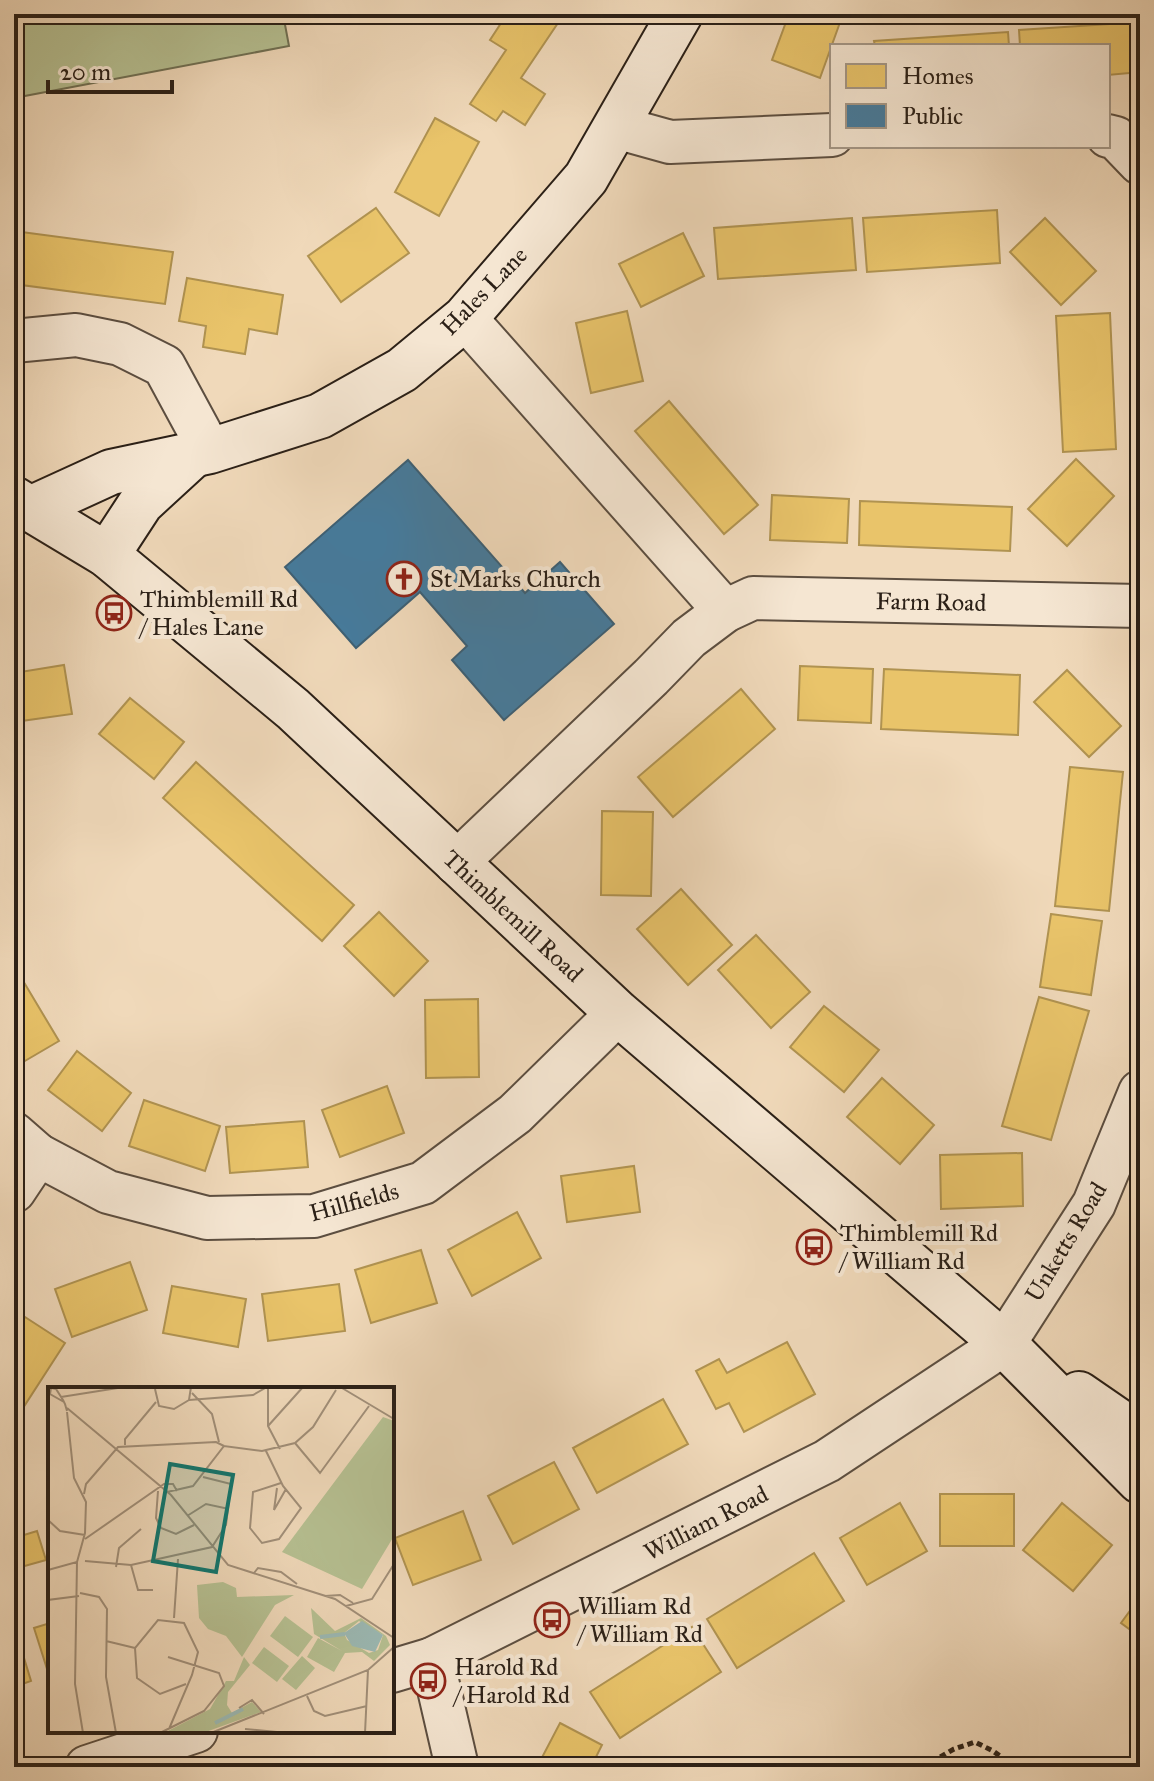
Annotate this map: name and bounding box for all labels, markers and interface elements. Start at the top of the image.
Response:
scale bar [48,44,172,94]
legend [830,44,1110,148]
text: 20 m [60,57,111,87]
text: Homes [902,61,974,91]
text: Public [902,101,963,131]
street label: Hales Lane [434,240,534,342]
church icon: St Marks Church [385,560,423,598]
place label: St Marks Church [430,564,601,594]
place label: Thimblemill Rd / Hales Lane [138,584,298,642]
street label: Farm Road [875,586,987,618]
bus stop icon: Thimblemill Rd / Hales Lane [95,594,133,632]
street label: Thimblemill Road [437,843,589,989]
street label: Hillfields [306,1176,402,1228]
street label: Unketts Road [1019,1177,1113,1307]
place label: Thimblemill Rd / William Rd [838,1218,998,1276]
bus stop icon: Thimblemill Rd / William Rd [795,1228,833,1266]
inset map [48,1387,394,1733]
street label: William Road [639,1479,773,1567]
place label: William Rd / William Rd [576,1591,703,1649]
bus stop icon: William Rd / William Rd [533,1601,571,1639]
place label: Harold Rd / Harold Rd [452,1652,570,1710]
bus stop icon: Harold Rd / Harold Rd [409,1662,447,1700]

